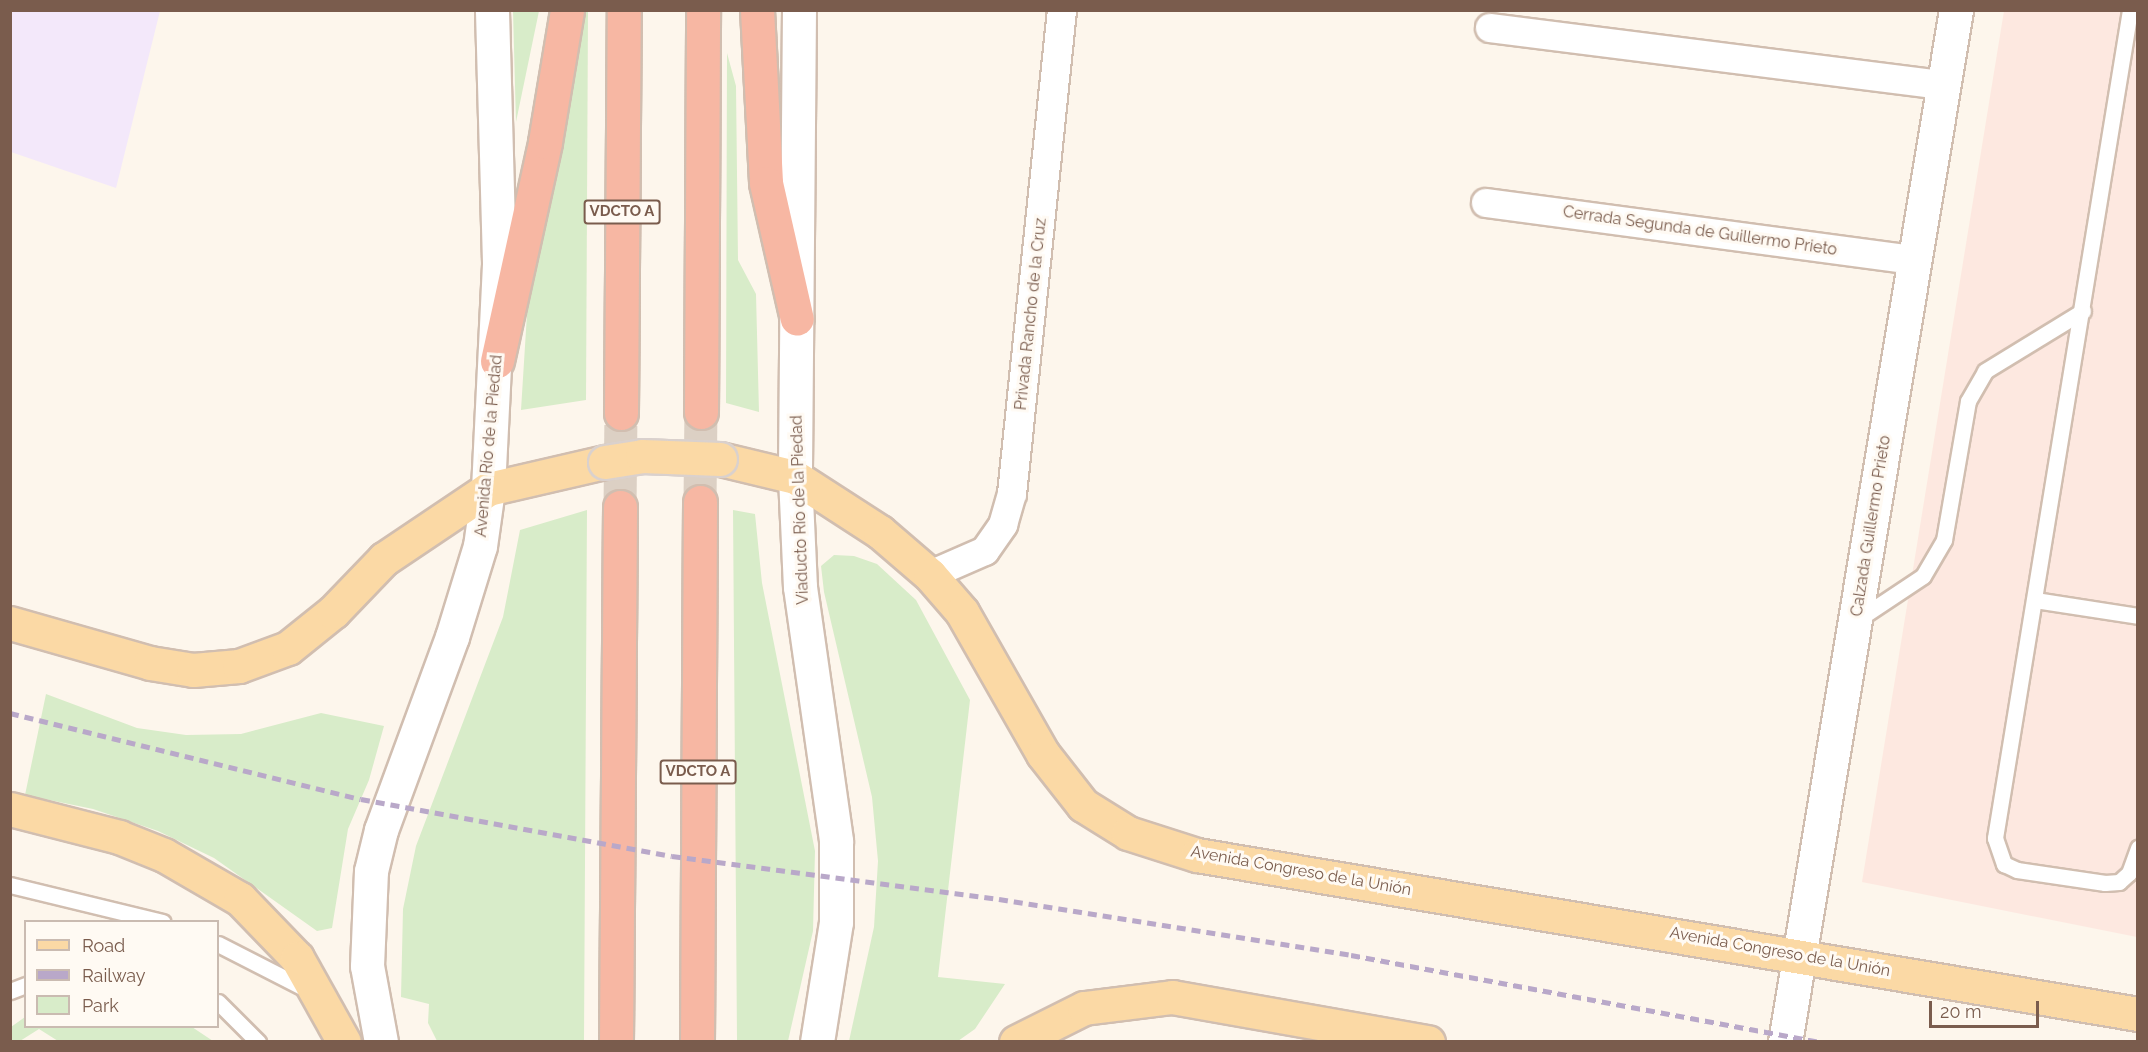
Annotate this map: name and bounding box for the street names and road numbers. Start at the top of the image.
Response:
road number: VDCTO A [583,200,661,224]
street label: Cerrada Segunda de Guillermo Prieto [1562,202,1838,260]
street label: Privada Rancho de la Cruz [1011,217,1051,411]
street label: Avenida Río de la Piedad [471,354,507,538]
street label: Viaducto Río de la Piedad [787,415,813,605]
street label: Calzada Guillermo Prieto [1847,434,1895,618]
road number: VDCTO A [659,760,737,784]
street label: Avenida Congreso de la Unión [1189,842,1413,900]
street label: Avenida Congreso de la Unión [1668,923,1892,981]

